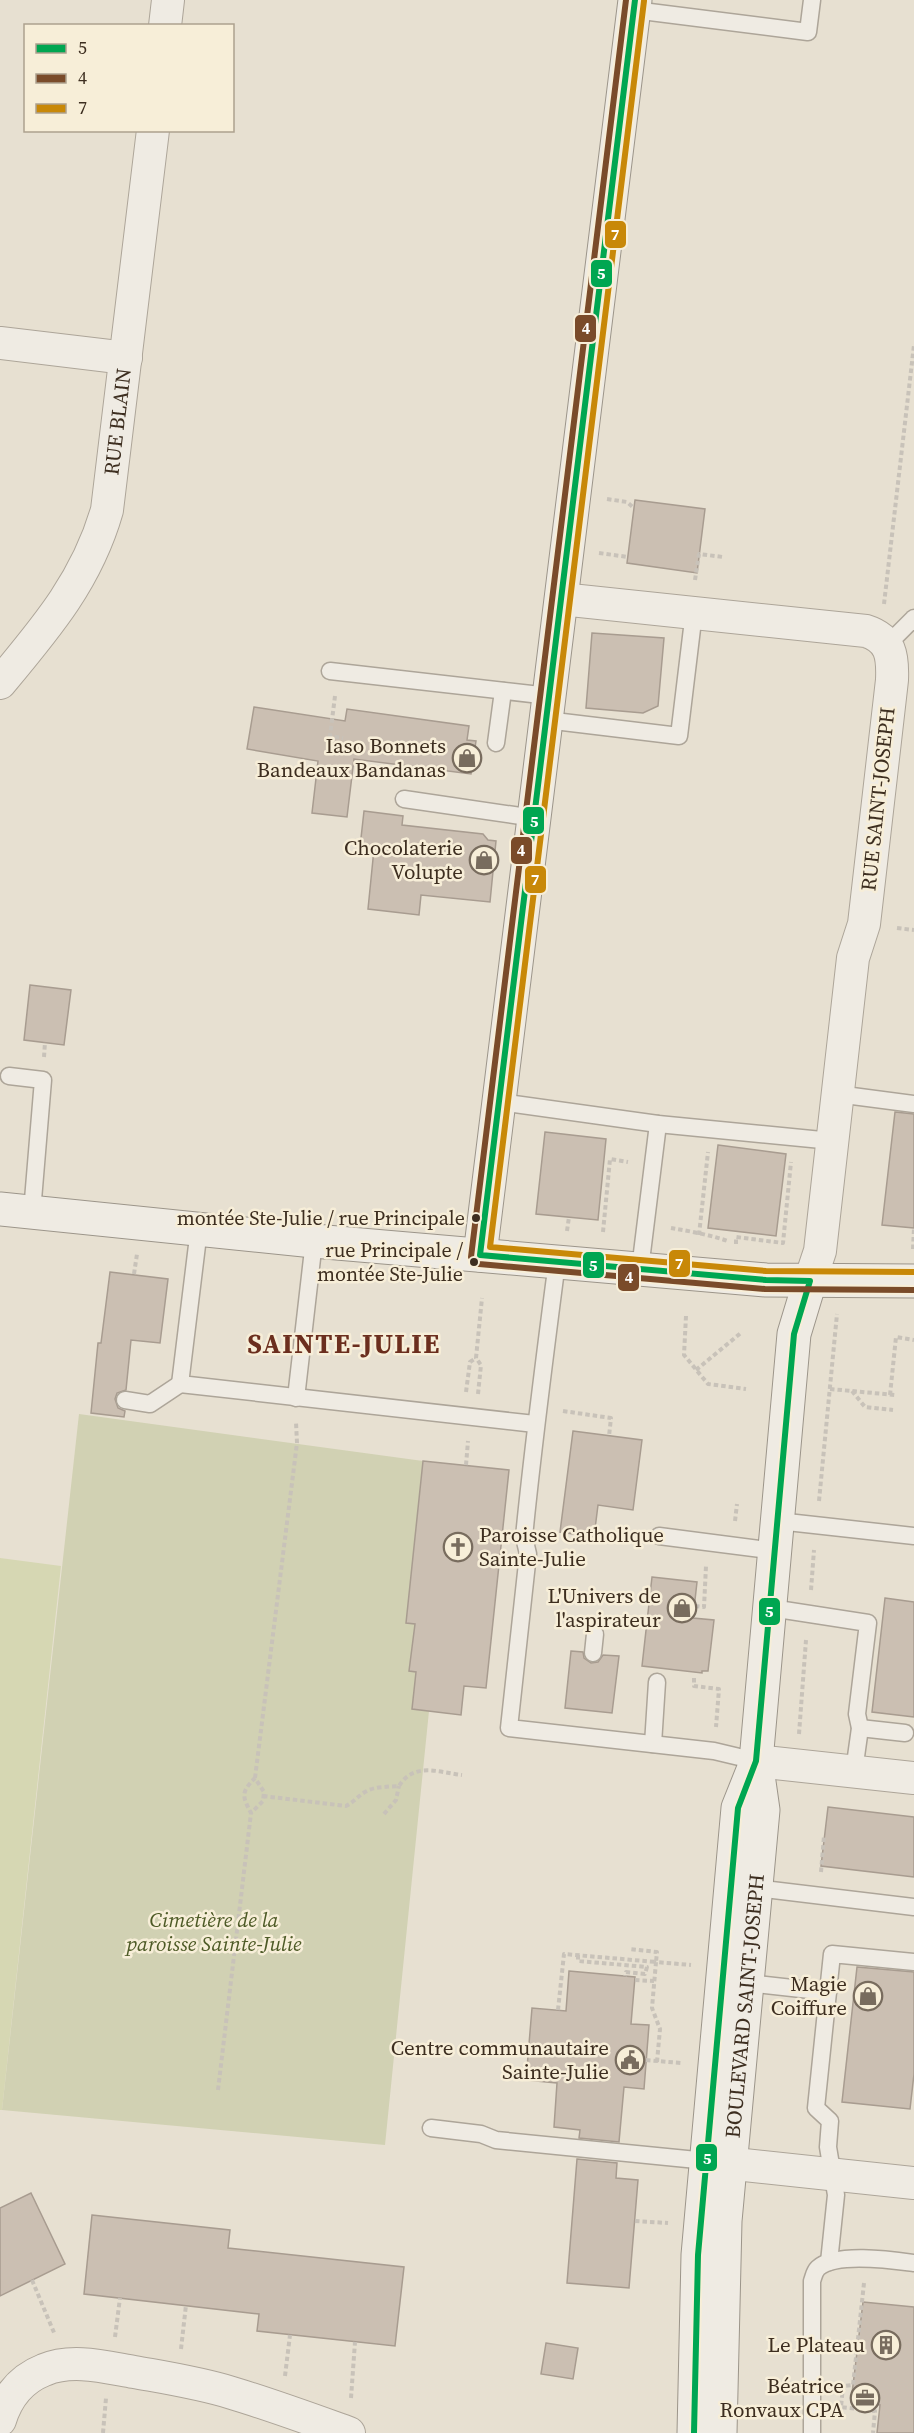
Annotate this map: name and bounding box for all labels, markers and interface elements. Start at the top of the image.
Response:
legend [24,24,234,132]
text: 5 [78,35,87,60]
text: 4 [78,65,87,90]
text: 7 [78,95,87,120]
line badge: 7 [604,220,627,249]
text: 7 [611,223,620,245]
line badge: 5 [590,259,613,288]
text: 5 [597,262,606,284]
line badge: 4 [574,314,597,343]
text: 4 [582,317,591,339]
street label: RUE BLAIN [96,366,138,477]
street label: RUE SAINT-JOSEPH [853,705,902,892]
place label: Iaso Bonnets Bandeaux Bandanas [257,731,446,784]
shop icon: Iaso Bonnets Bandeaux Bandanas [451,742,483,774]
line badge: 5 [522,806,545,835]
text: 5 [530,810,539,832]
place label: Chocolaterie Volupte [344,833,463,886]
line badge: 4 [510,836,533,865]
text: 4 [517,839,526,861]
shop icon: Chocolaterie Volupte [468,844,500,876]
line badge: 7 [524,865,547,894]
text: 7 [531,868,540,890]
place label: montée Ste-Julie / rue Principale [177,1204,465,1232]
marker: montée Ste-Julie / rue Principale [470,1212,482,1224]
place label: rue Principale / montée Ste-Julie [317,1236,463,1288]
line badge: 7 [668,1249,691,1278]
line badge: 5 [582,1251,605,1279]
text: 7 [675,1252,684,1274]
text: 5 [589,1254,598,1276]
marker: rue Principale / montée Ste-Julie [468,1256,480,1268]
line badge: 4 [617,1263,640,1292]
text: 4 [625,1266,634,1288]
district label: SAINTE-JULIE [247,1325,441,1362]
place label: Paroisse Catholique Sainte-Julie [479,1520,664,1573]
church icon: Paroisse Catholique Sainte-Julie [442,1531,474,1563]
place label: L'Univers de l'aspirateur [548,1581,661,1634]
shop icon: L'Univers de l'aspirateur [666,1592,698,1624]
line badge: 5 [758,1597,781,1626]
text: 5 [765,1600,774,1622]
street label: BOULEVARD SAINT-JOSEPH [718,1872,771,2139]
park label: Cimetière de la paroisse Sainte-Julie [124,1905,302,1958]
place label: Magie Coiffure [771,1969,847,2022]
shop icon: Magie Coiffure [852,1980,884,2012]
place label: Centre communautaire Sainte-Julie [391,2033,609,2086]
public building icon: Centre communautaire Sainte-Julie [614,2044,646,2076]
line badge: 5 [695,2143,718,2172]
text: 5 [703,2147,712,2169]
building icon: Le Plateau [870,2329,902,2361]
place label: Le Plateau [768,2330,865,2359]
place label: Béatrice Ronvaux CPA [720,2371,844,2424]
office icon: Béatrice Ronvaux CPA [849,2382,881,2414]

